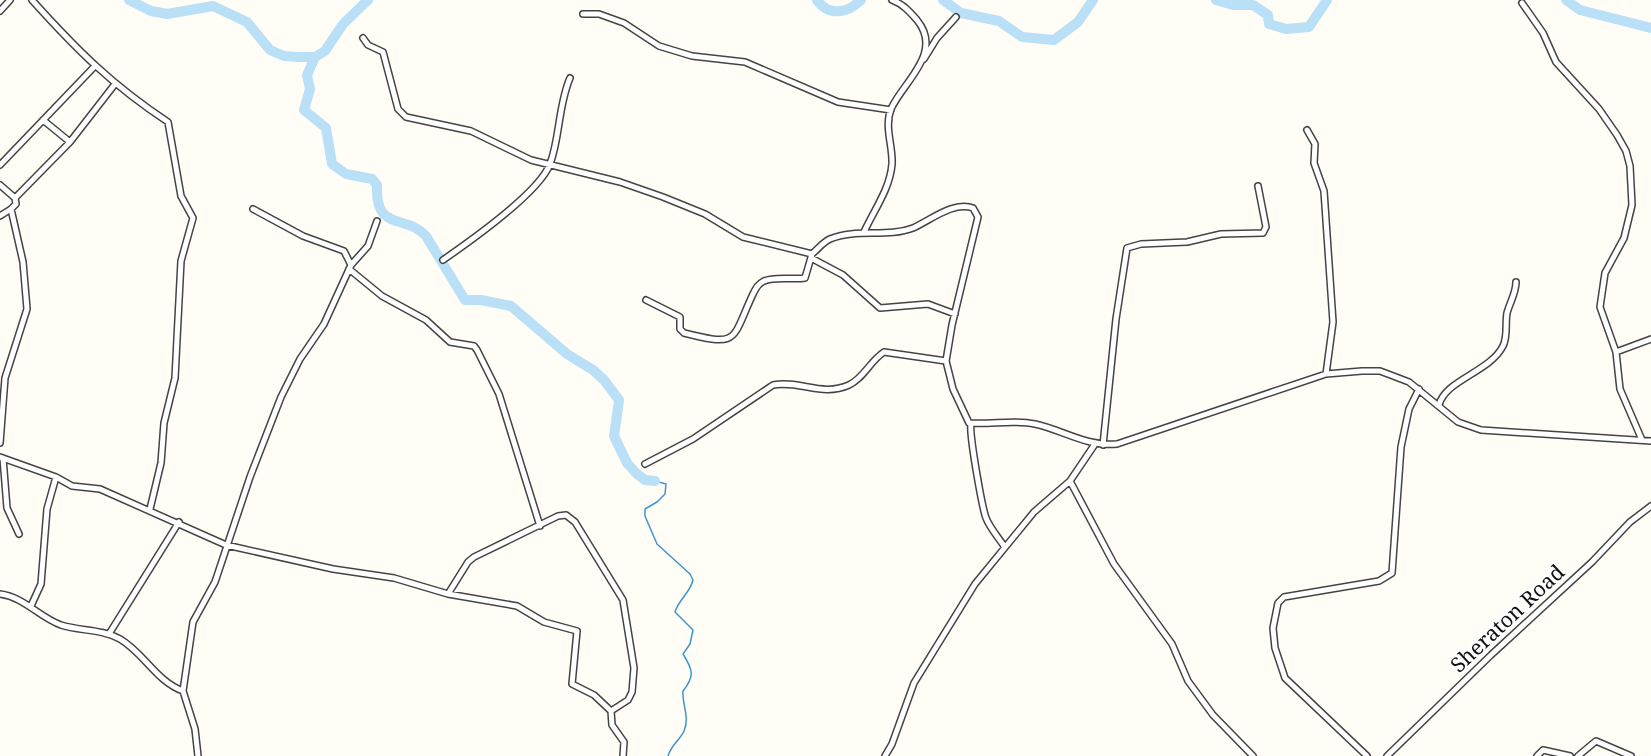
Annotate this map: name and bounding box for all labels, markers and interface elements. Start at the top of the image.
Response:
street label: Sheraton Road [1444,558,1570,678]

